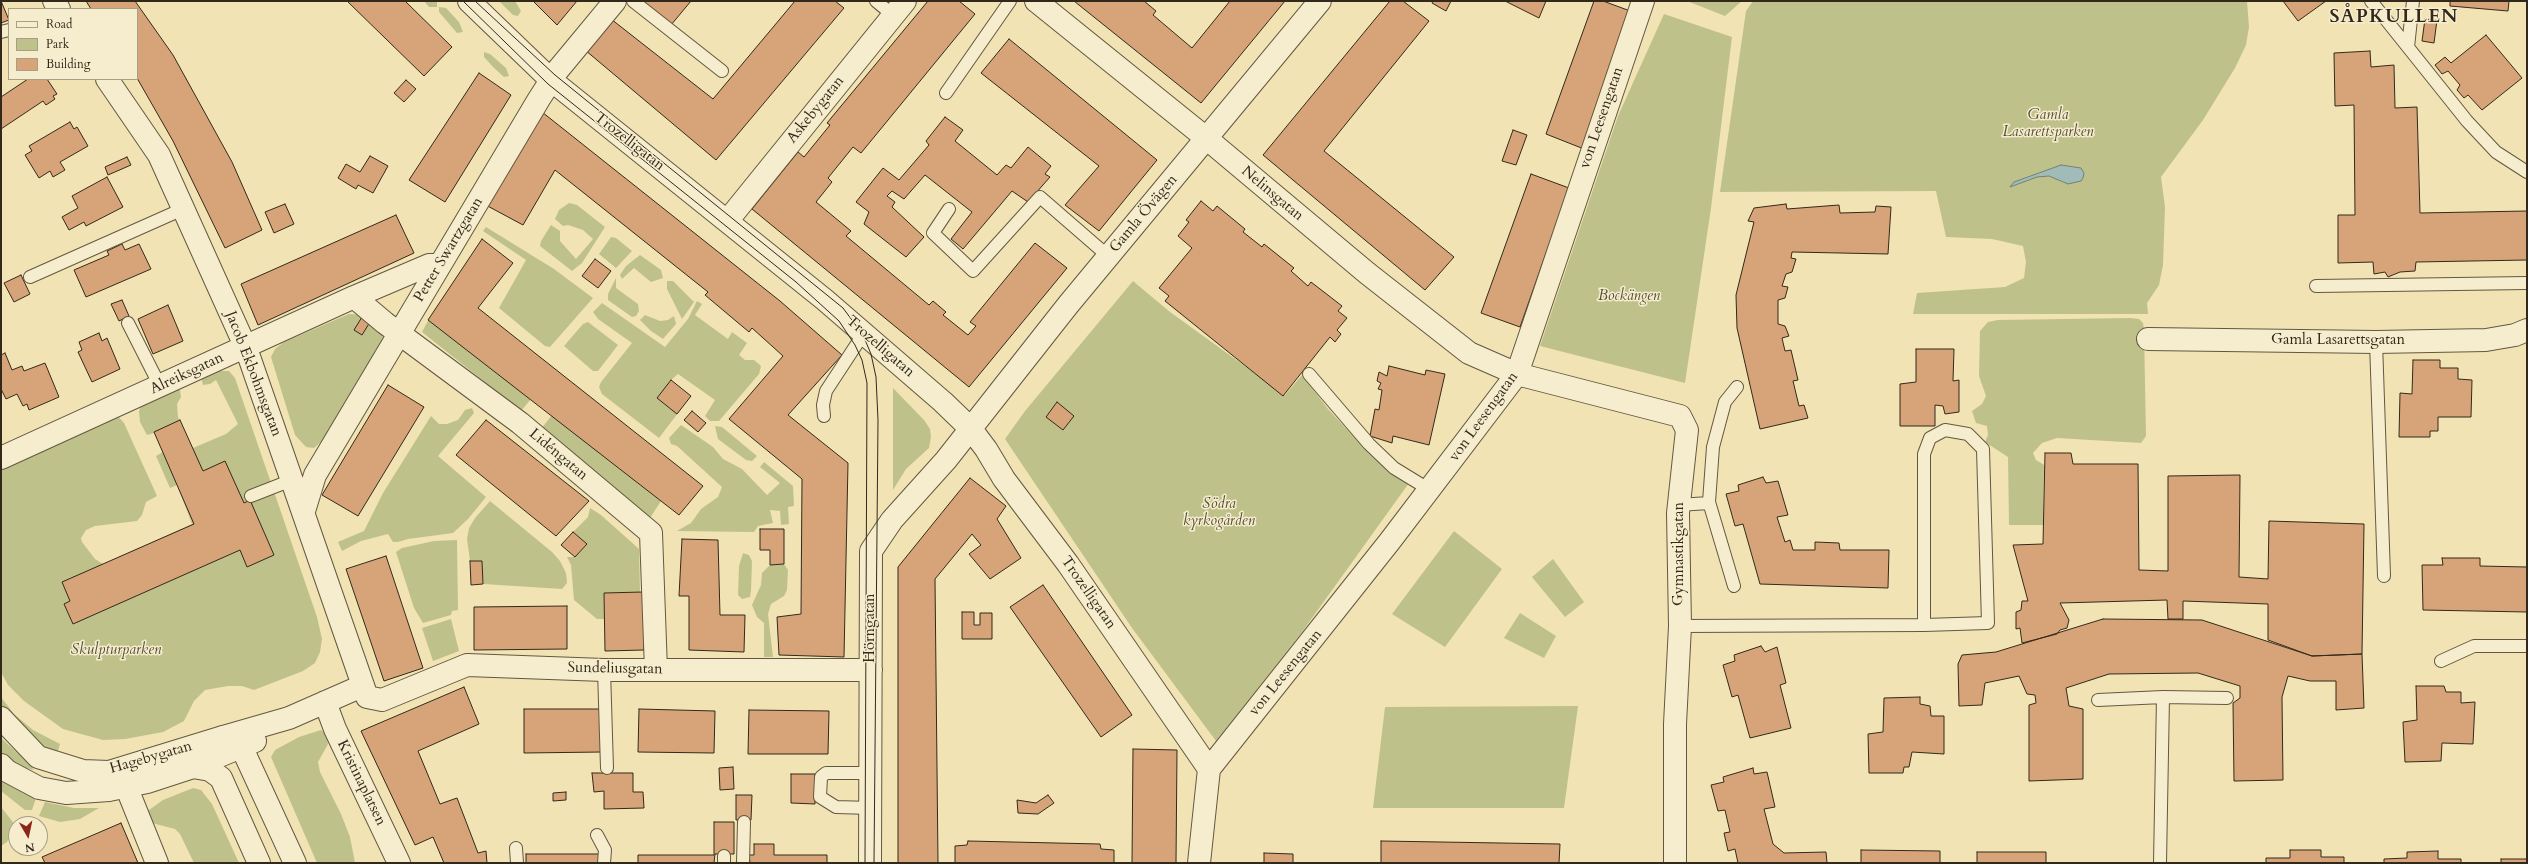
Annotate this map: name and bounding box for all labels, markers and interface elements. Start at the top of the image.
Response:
district label: SÅPKULLEN [2329,7,2459,29]
legend [8,8,138,80]
text: Road [46,16,72,32]
text: Park [46,36,69,52]
text: Building [46,56,90,72]
street label: von Leesengatan [1576,65,1628,171]
street label: Askebygatan [783,73,849,147]
park label: Gamla Lasarettsparken [2002,107,2094,142]
street label: Trozelligatan [590,109,668,175]
street label: Nelinsgatan [1237,163,1307,225]
street label: Gamla Övägen [1106,171,1182,257]
street label: Petter Swartzgatan [411,194,487,306]
park label: Bockängen [1598,288,1660,306]
street label: Jacob Ekbohmsgatan [221,309,285,439]
street label: Trozelligatan [842,312,918,382]
street label: Gamla Lasarettsgatan [2271,332,2405,350]
street label: Alreiksgatan [148,349,226,399]
street label: von Leesengatan [1446,369,1522,465]
street label: Lidéngatan [525,425,591,485]
park label: Södra kyrkogården [1183,496,1255,531]
street label: Gymnastikgatan [1671,502,1689,606]
street label: Trozelligatan [1056,553,1120,633]
street label: Hörngatan [862,593,880,663]
street label: von Leesengatan [1246,626,1326,720]
park label: Skulpturparken [71,642,161,660]
street label: Sundeliusgatan [567,659,663,679]
street label: Kristinaplatsen [332,737,390,829]
street label: Hagebygatan [108,738,194,778]
north arrow [8,816,48,856]
text: N [24,839,36,856]

